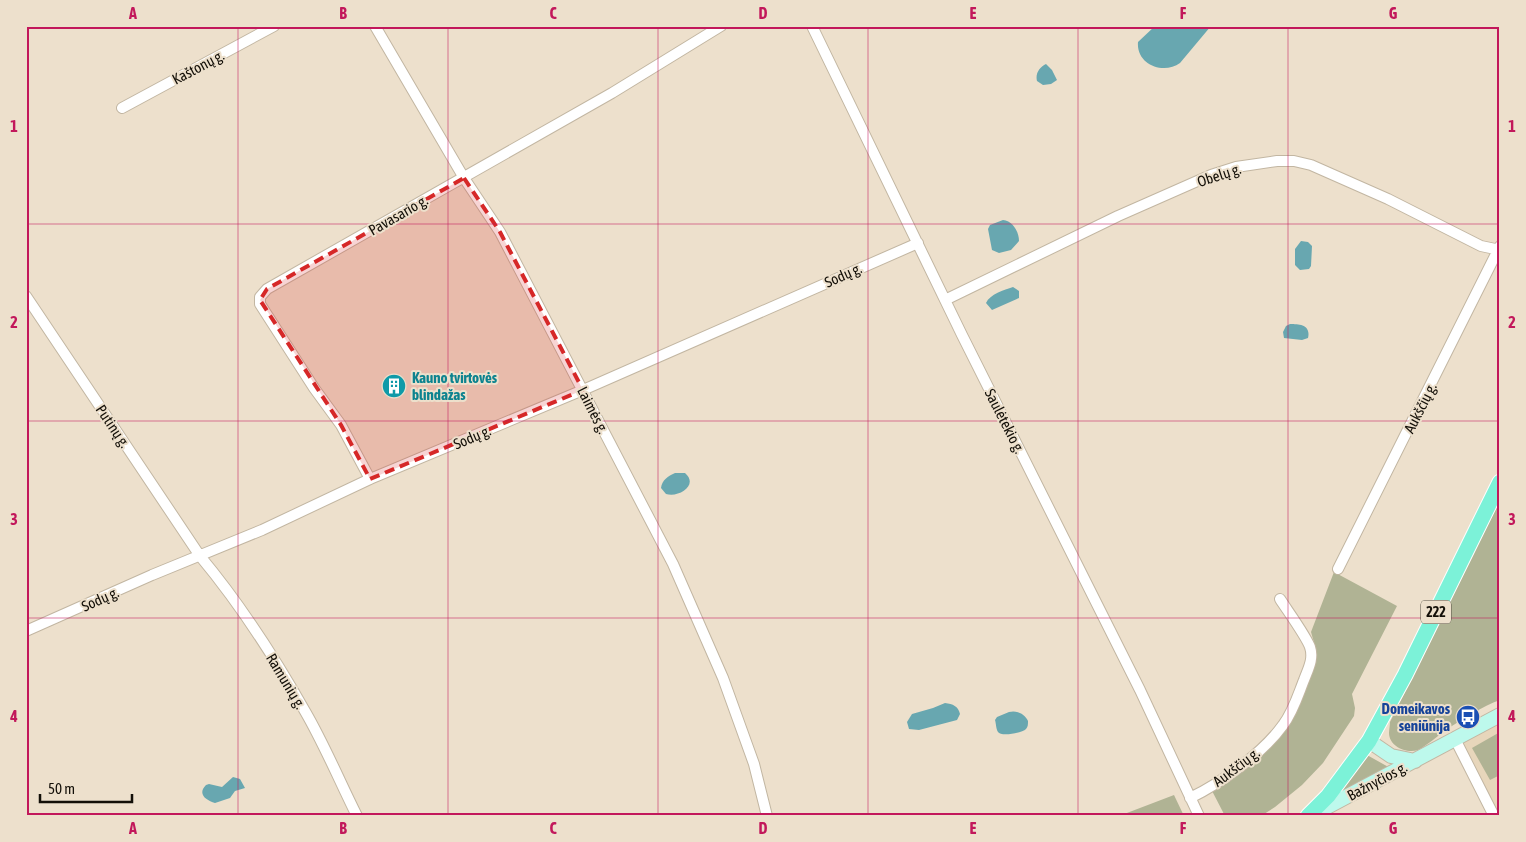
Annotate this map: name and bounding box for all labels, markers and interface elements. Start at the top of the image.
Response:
text: A [128,4,137,22]
text: B [339,4,347,22]
text: C [549,4,557,22]
text: D [759,4,768,22]
text: E [970,4,977,22]
text: F [1180,4,1187,22]
text: G [1389,4,1398,22]
street label: Kaštonų g. [169,46,227,88]
text: 1 [10,117,18,135]
text: 1 [1508,117,1516,135]
street label: Obelų g. [1195,160,1243,190]
street label: Pavasario g. [365,191,431,239]
street label: Sodų g. [822,259,865,291]
text: 2 [10,313,18,331]
text: 2 [1508,313,1516,331]
place label: Kauno tvirtovės blindažas [412,369,498,403]
building icon: Kauno tvirtovės blindažas [381,373,407,399]
street label: Aukščių g. [1400,380,1440,436]
street label: Laimės g. [574,384,612,437]
street label: Saulėtekio g. [982,386,1029,456]
street label: Putinų g. [93,401,134,451]
street label: Sodų g. [451,421,494,452]
text: 3 [10,510,18,528]
text: 3 [1508,510,1516,528]
street label: Sodų g. [79,583,122,615]
road number: 222 [1421,600,1451,624]
street label: Ramunių g. [263,650,309,712]
place label: Domeikavos seniūnija [1382,700,1451,734]
bus stop icon: Domeikavos seniūnija [1455,704,1481,730]
text: 4 [9,707,18,725]
text: 4 [1507,707,1516,725]
street label: Aukščių g. [1209,744,1263,790]
street label: Bažnyčios g. [1344,758,1410,804]
scale bar [40,772,132,804]
text: 50 m [48,780,75,797]
text: A [128,819,137,837]
text: B [339,819,347,837]
text: C [549,819,557,837]
text: D [759,819,768,837]
text: E [970,819,977,837]
text: F [1180,819,1187,837]
text: G [1389,819,1398,837]

